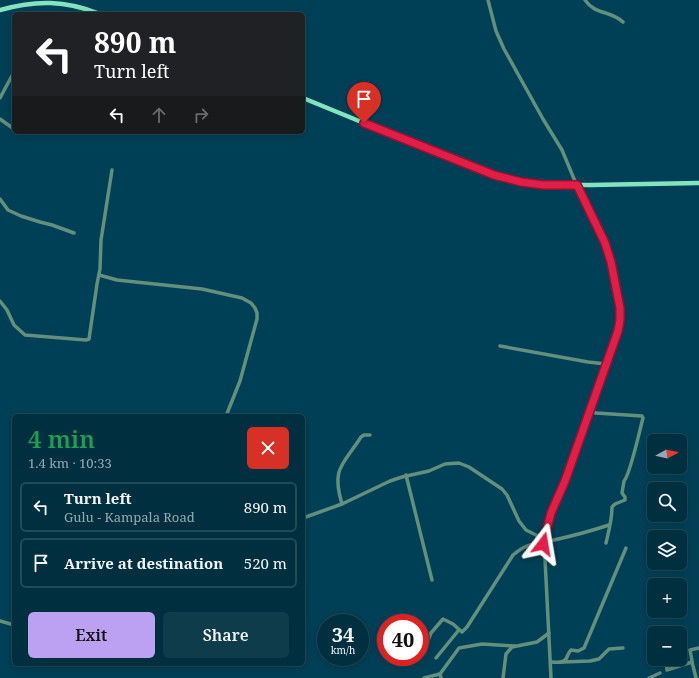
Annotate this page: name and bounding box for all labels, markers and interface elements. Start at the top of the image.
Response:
text: 890 m [94,23,176,61]
icon: left [28,28,80,80]
text: Turn left [94,59,169,83]
pin [347,82,381,123]
icon: arrive [353,88,375,110]
icon: left [106,104,128,126]
icon: ahead [148,104,170,126]
icon: right [190,104,212,126]
text: 4 min [28,422,95,455]
button: close [247,427,289,469]
north arrow [647,434,687,474]
map controls [647,434,687,666]
text: 1.4 km · 10:33 [28,454,112,472]
button: search [647,482,687,522]
text: Turn left [64,488,132,508]
icon: left [30,496,52,518]
text: 890 m [244,497,287,517]
text: Gulu - Kampala Road [64,508,195,526]
position arrow [522,523,564,565]
button: layers [647,530,687,570]
icon: arrive [30,552,52,574]
text: Arrive at destination [64,553,223,573]
text: 520 m [244,553,287,573]
button: + [647,578,687,618]
button: Exit [28,612,155,658]
button: Share [163,612,289,658]
speed limit sign: 40 [377,614,429,666]
text: 34 [332,621,354,648]
button: − [647,626,687,666]
text: km/h [331,643,355,657]

